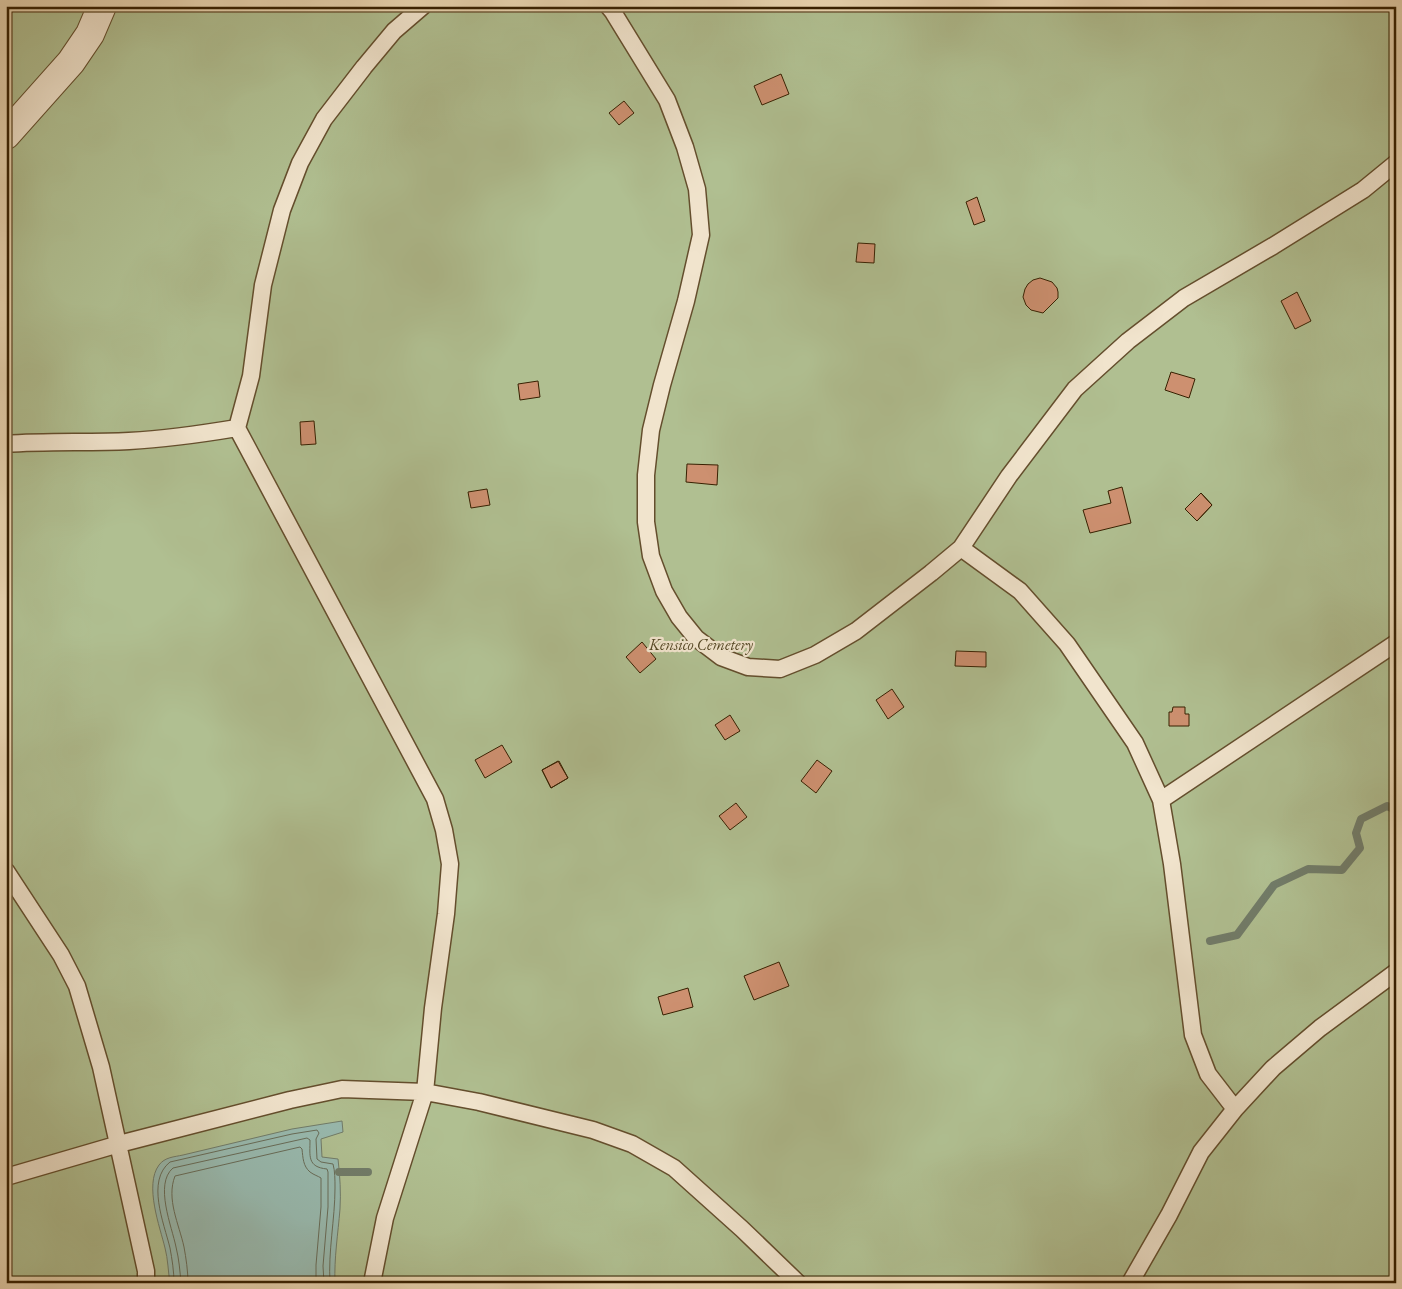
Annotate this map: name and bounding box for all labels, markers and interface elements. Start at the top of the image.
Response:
park label: Kensico Cemetery [648,634,754,655]

